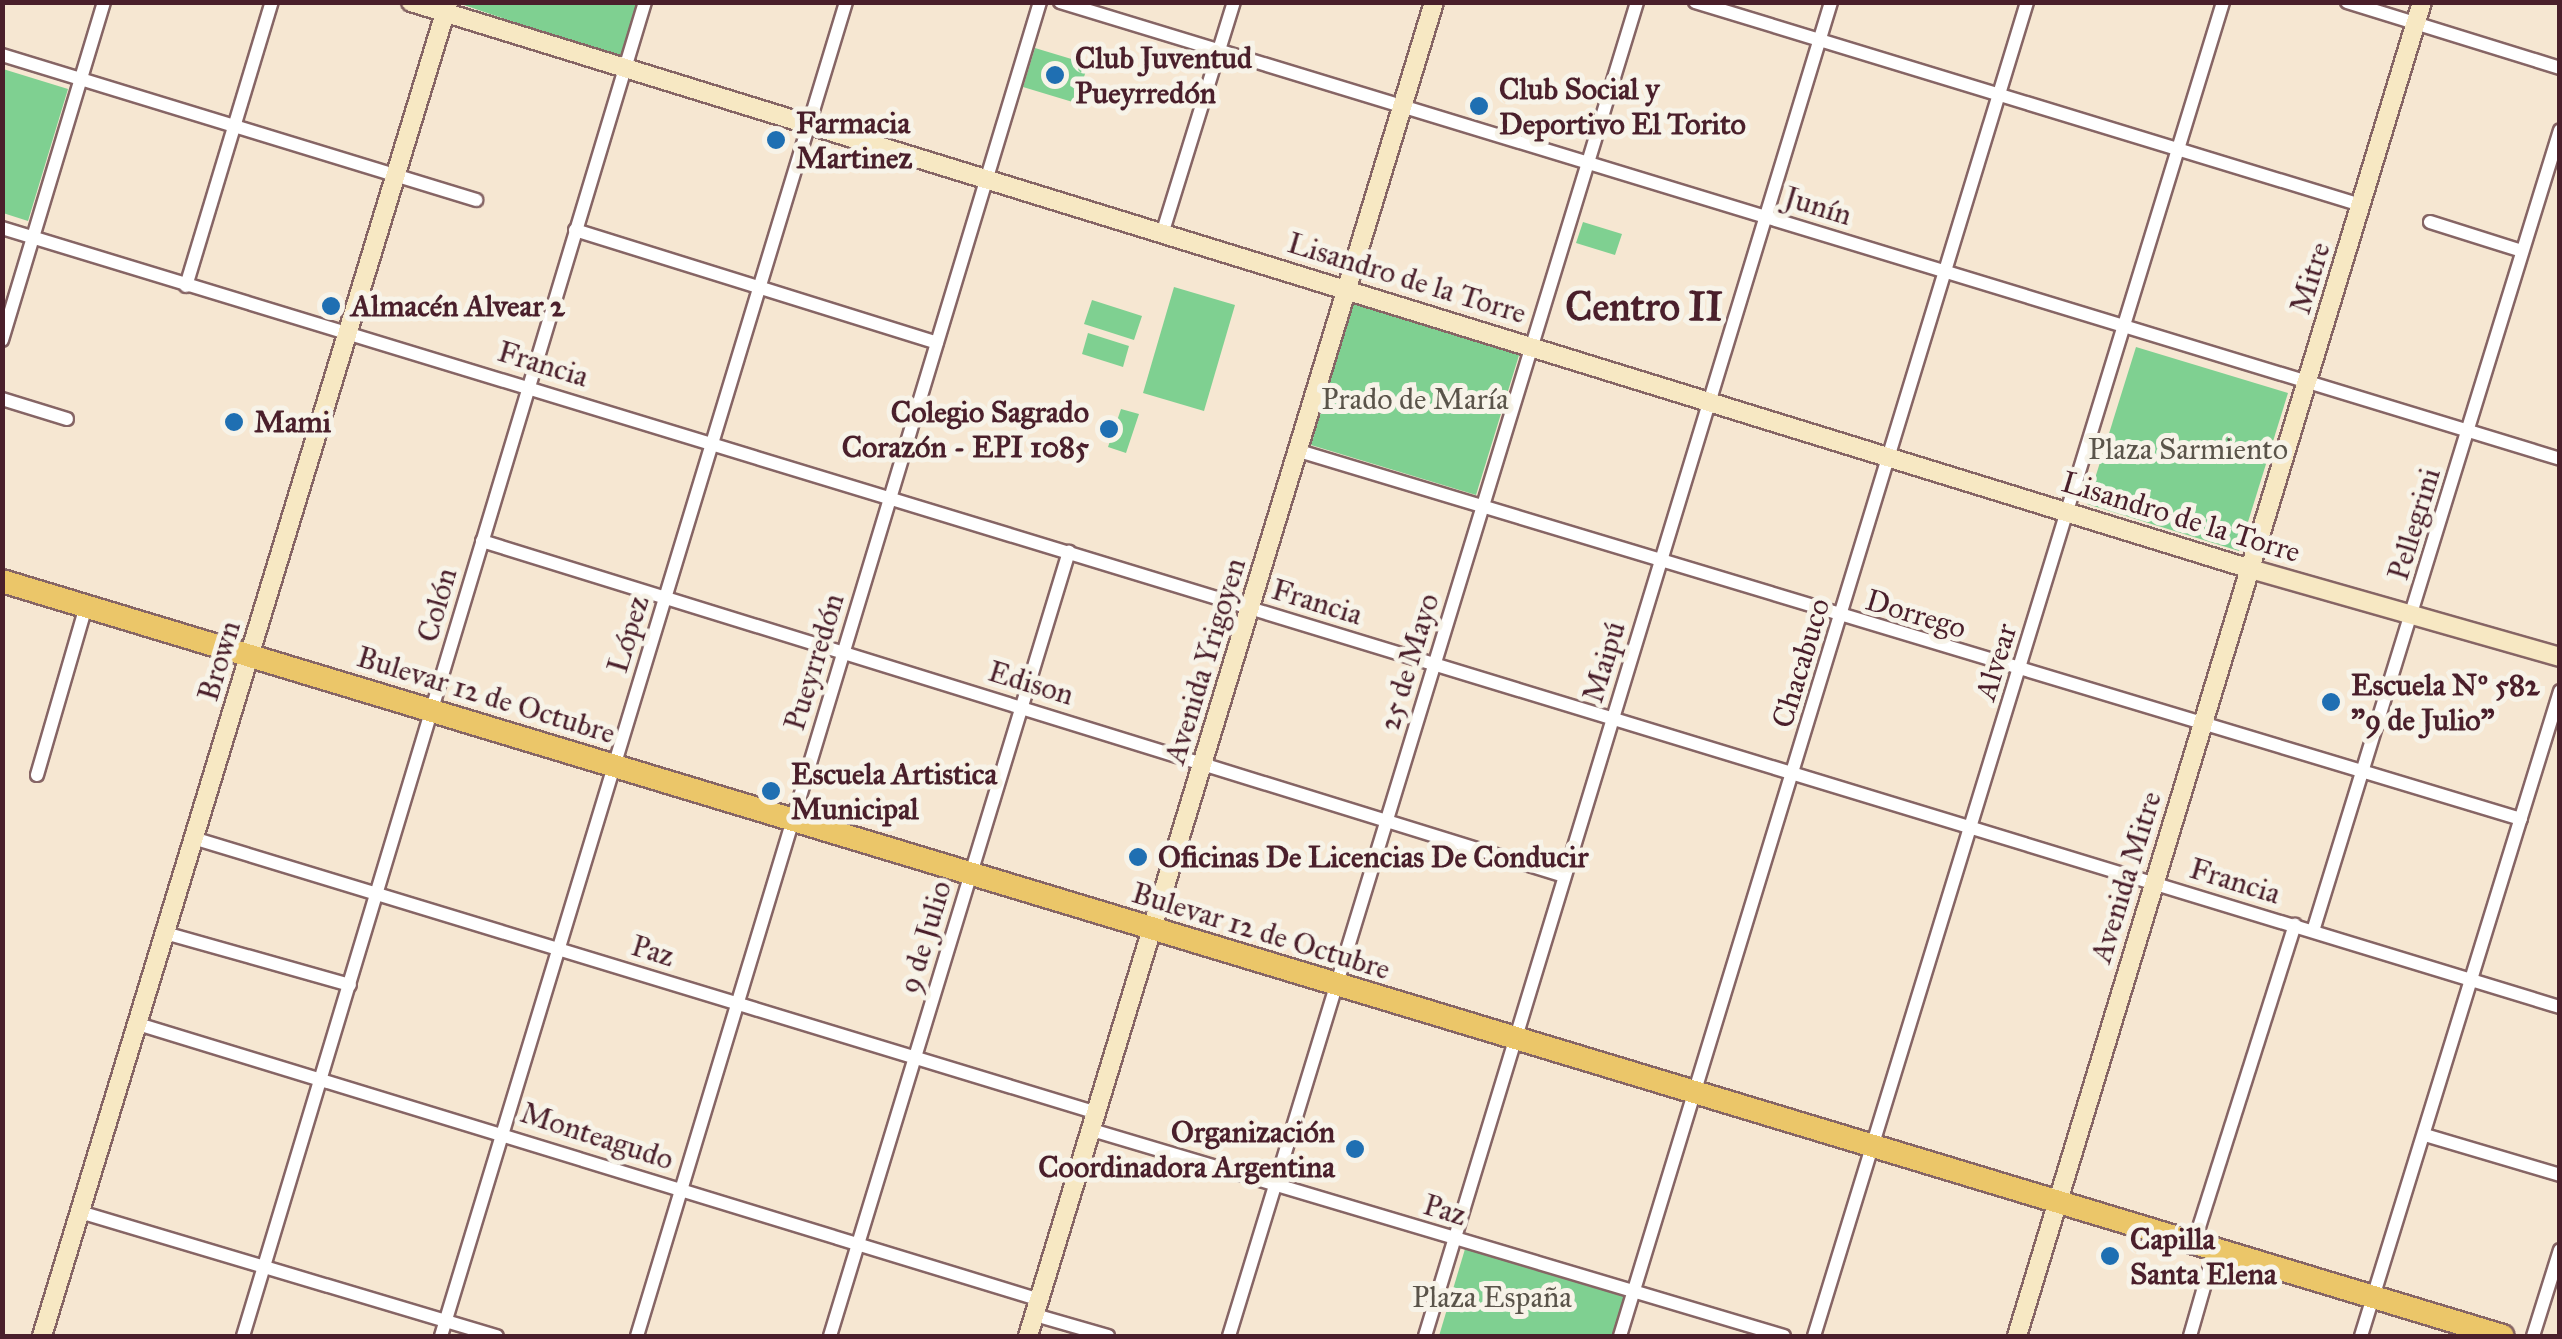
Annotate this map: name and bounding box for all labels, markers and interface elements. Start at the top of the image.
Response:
place label: Club Juventud Pueyrredón [1075,40,1252,110]
marker: Club Juventud Pueyrredón [1044,64,1066,86]
place label: Club Social y Deportivo El Torito [1499,71,1746,142]
marker: Club Social y Deportivo El Torito [1468,95,1490,117]
place label: Farmacia Martinez [796,105,912,176]
marker: Farmacia Martinez [765,129,787,151]
street label: Junín [1780,179,1856,233]
street label: Lisandro de la Torre [1283,225,1531,331]
street label: Mitre [2282,238,2338,318]
district label: Centro II [1565,283,1723,331]
place label: Almacén Alvear 2 [351,288,565,324]
marker: Almacén Alvear 2 [320,295,342,317]
street label: Francia [493,333,593,395]
park label: Prado de María [1321,381,1509,417]
place label: Colegio Sagrado Corazón - EPI 1085 [842,394,1089,464]
place label: Mami [254,404,331,440]
marker: Mami [223,411,245,433]
marker: Colegio Sagrado Corazón - EPI 1085 [1098,418,1120,440]
park label: Plaza Sarmiento [2088,431,2288,467]
street label: Lisandro de la Torre [2057,464,2305,570]
street label: Pellegrini [2380,464,2448,584]
street label: Avenida Yrigoyen [1157,554,1253,768]
street label: Colón [409,564,465,646]
street label: Francia [1267,571,1367,633]
street label: Dorrego [1861,582,1971,646]
street label: Pueyrredón [776,589,852,735]
street label: 25 de Mayo [1371,589,1447,735]
street label: López [599,591,657,677]
street label: Chacabuco [1764,594,1838,732]
street label: Brown [190,617,248,705]
street label: Maipú [1575,617,1633,707]
street label: Alvear [1967,619,2025,705]
street label: Bulevar 12 de Octubre [353,639,619,751]
street label: Edison [984,653,1078,713]
place label: Escuela Nº 582 "9 de Julio" [2351,667,2540,738]
marker: Escuela Nº 582 "9 de Julio" [2320,691,2342,713]
place label: Escuela Artistica Municipal [791,756,997,826]
marker: Escuela Artistica Municipal [760,780,782,802]
street label: Avenida Mitre [2083,787,2169,967]
place label: Oficinas De Licencias De Conducir [1158,839,1589,875]
marker: Oficinas De Licencias De Conducir [1127,846,1149,868]
street label: Francia [2185,850,2285,912]
street label: Bulevar 12 de Octubre [1128,875,1394,987]
street label: 9 de Julio [891,876,959,998]
street label: Paz [627,927,679,975]
street label: Monteagudo [516,1094,678,1178]
place label: Organización Coordinadora Argentina [1038,1114,1335,1184]
marker: Organización Coordinadora Argentina [1344,1138,1366,1160]
street label: Paz [1419,1186,1471,1234]
place label: Capilla Santa Elena [2130,1221,2277,1292]
marker: Capilla Santa Elena [2099,1245,2121,1267]
park label: Plaza España [1412,1279,1572,1315]

